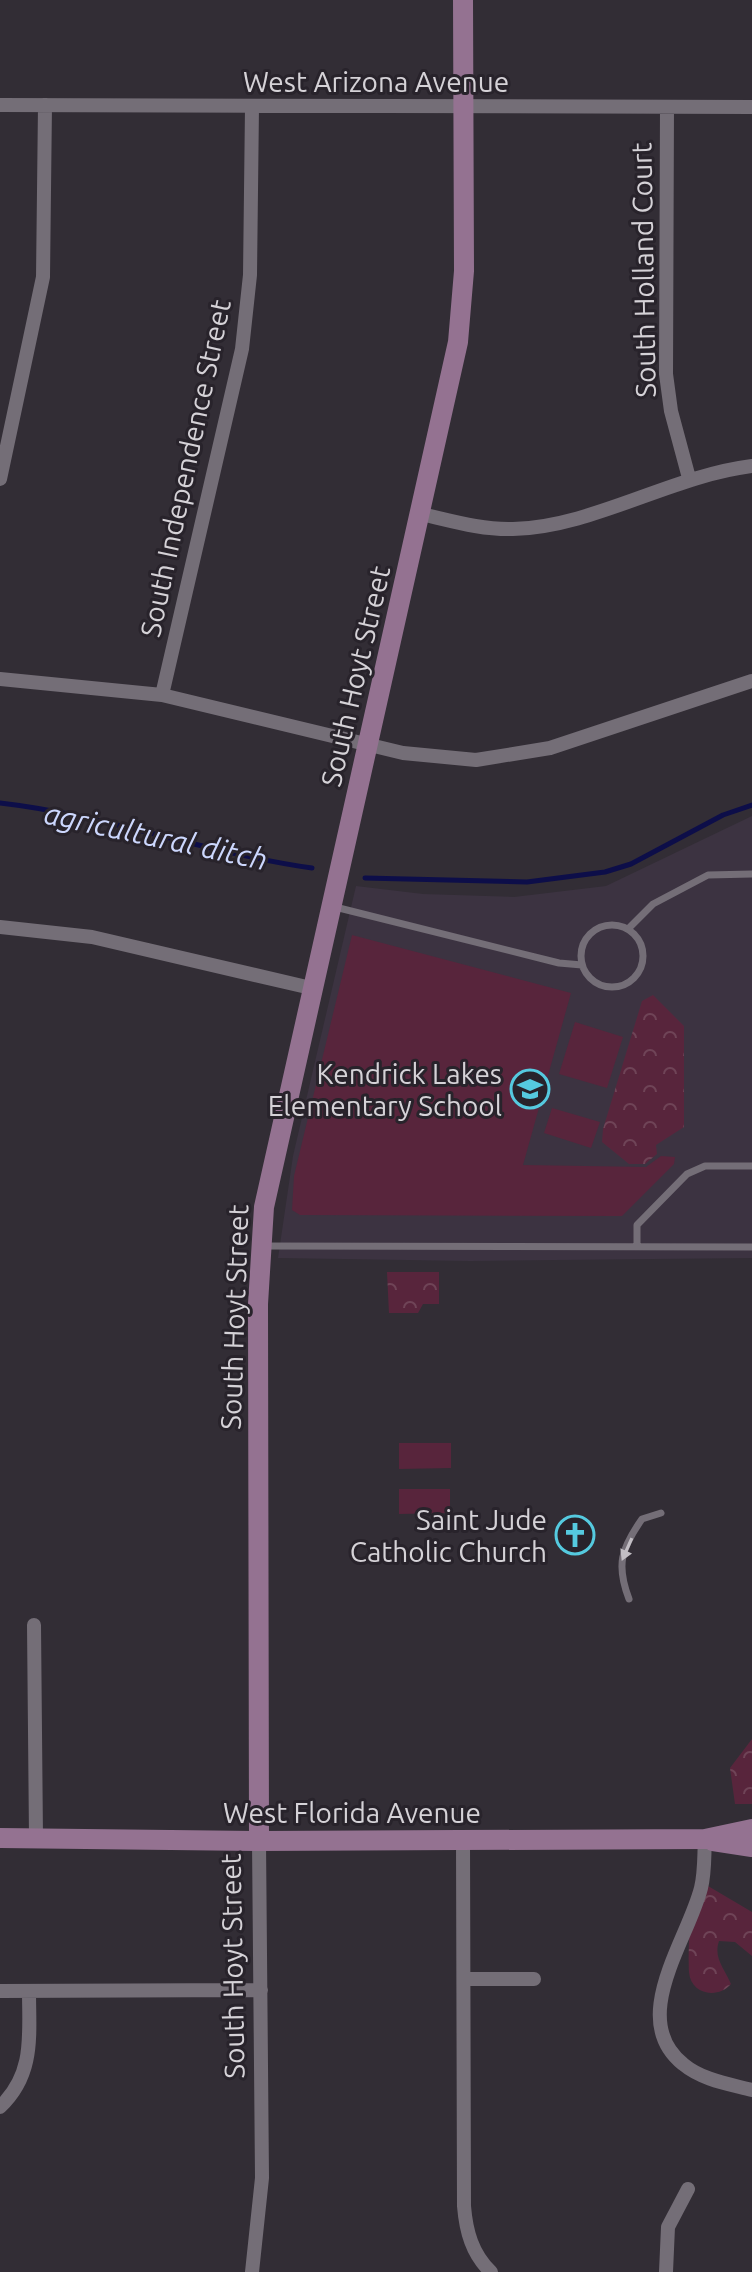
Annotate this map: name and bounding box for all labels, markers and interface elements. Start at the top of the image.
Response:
street label: West Arizona Avenue [243,66,509,97]
street label: South Holland Court [625,142,661,398]
street label: South Independence Street [134,296,236,640]
street label: South Hoyt Street [315,563,395,789]
water label: agricultural ditch [41,796,271,876]
place label: Kendrick Lakes Elementary School [268,1058,502,1121]
school or university icon: Kendrick Lakes Elementary School [509,1068,551,1110]
street label: South Hoyt Street [215,1204,253,1430]
place label: Saint Jude Catholic Church [350,1504,547,1567]
church icon: Saint Jude Catholic Church [554,1514,596,1556]
one-way arrow [620,1537,634,1560]
street label: West Florida Avenue [223,1797,481,1828]
street label: South Hoyt Street [215,1853,249,2079]

